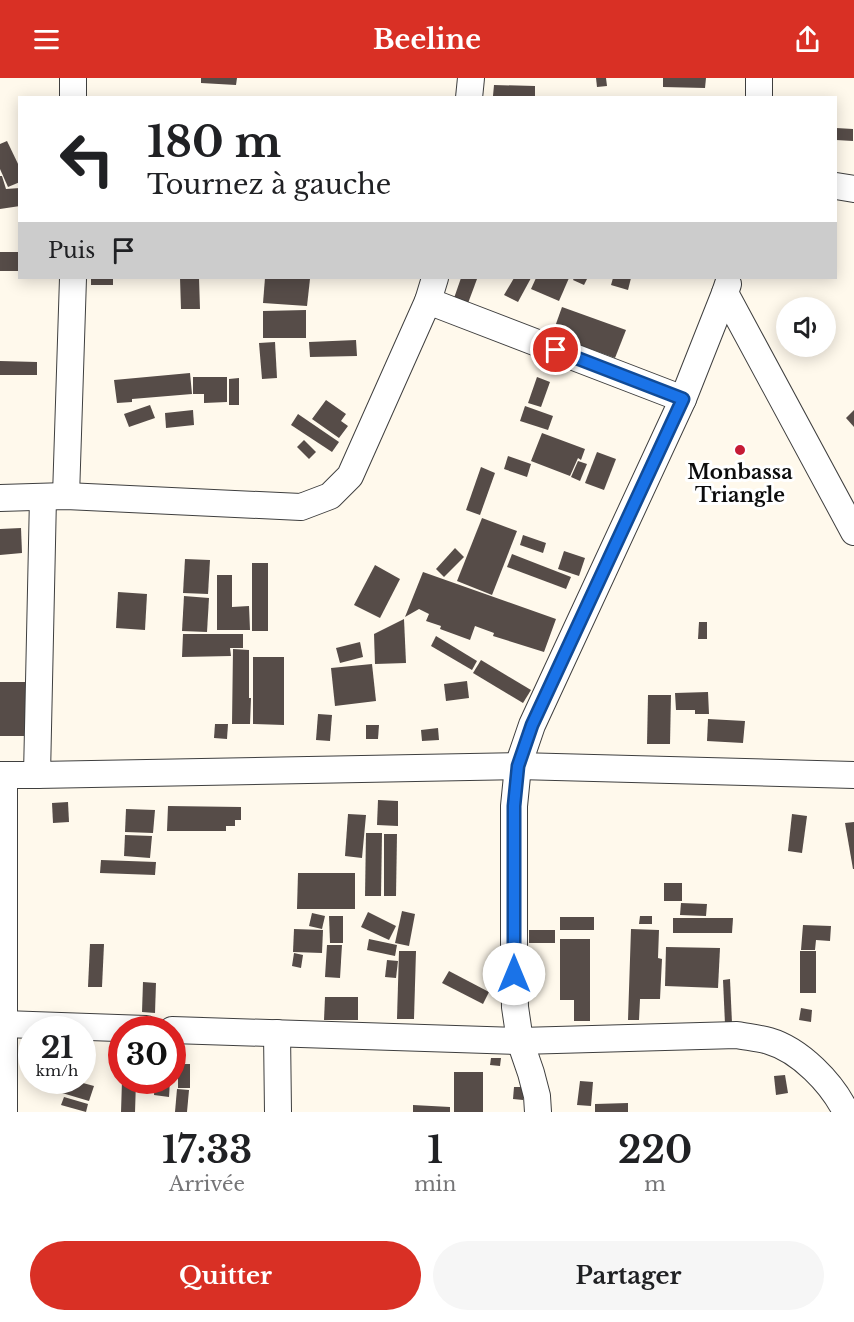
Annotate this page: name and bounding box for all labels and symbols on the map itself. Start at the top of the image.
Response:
pin [530,324,581,375]
marker: Monbassa Triangle [733,443,747,457]
place label: Monbassa Triangle [687,460,793,507]
position arrow [482,942,546,1006]
speed limit sign: 30 [108,1016,186,1094]

